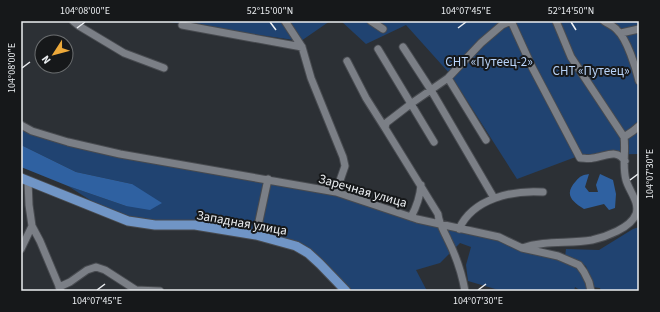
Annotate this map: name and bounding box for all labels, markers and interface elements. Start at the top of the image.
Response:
text: 104°08'00"E [60,4,110,18]
text: 52°15'00"N [247,4,293,18]
text: 104°07'45"E [441,4,491,18]
text: 52°14'50"N [548,4,594,18]
north arrow [34,34,74,74]
text: 104°08'00"E [5,43,19,93]
text: N [38,52,55,67]
park label: СНТ «Путеец-2» [445,53,533,71]
park label: СНТ «Путеец» [552,62,630,80]
text: 104°07'30"E [643,149,657,199]
street label: Заречная улица [316,170,409,212]
street label: Западная улица [195,206,288,240]
text: 104°07'45"E [72,294,122,308]
text: 104°07'30"E [453,294,503,308]

